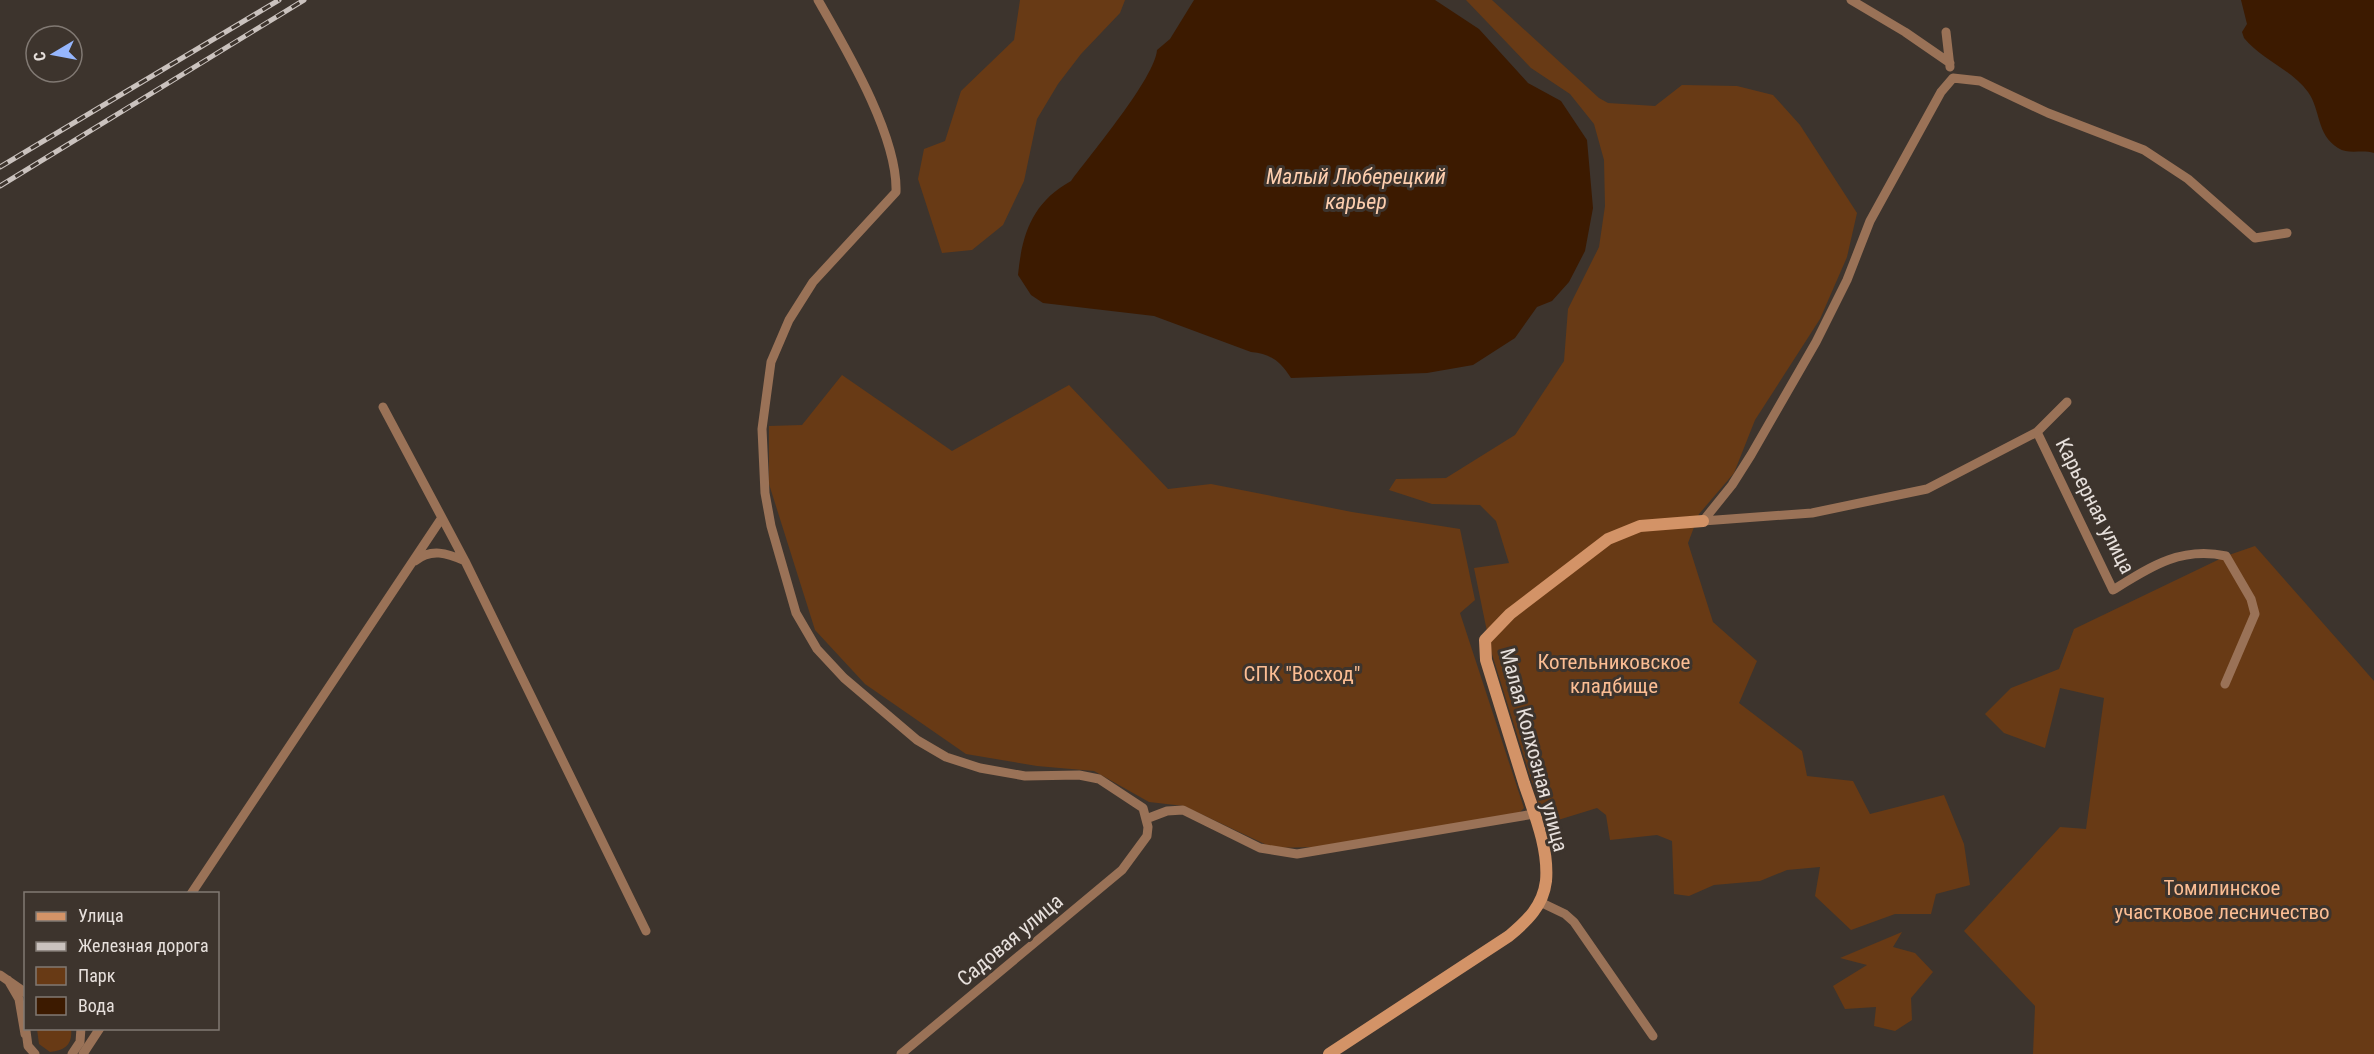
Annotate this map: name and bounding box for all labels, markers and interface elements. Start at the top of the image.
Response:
north arrow [24,24,84,84]
text: С [30,50,50,63]
water label: Малый Люберецкий карьер [1266,164,1446,214]
street label: Карьерная улица [2050,434,2140,578]
street label: Малая Колхозная улица [1495,646,1573,854]
park label: Котельниковское кладбище [1538,650,1691,698]
park label: СПК "Восход" [1244,662,1360,686]
park label: Томилинское участковое лесничество [2114,876,2330,924]
street label: Садовая улица [952,889,1068,991]
legend [24,892,219,1030]
text: Улица [78,905,124,926]
text: Железная дорога [78,935,209,956]
text: Парк [78,965,116,986]
text: Вода [78,995,115,1016]

